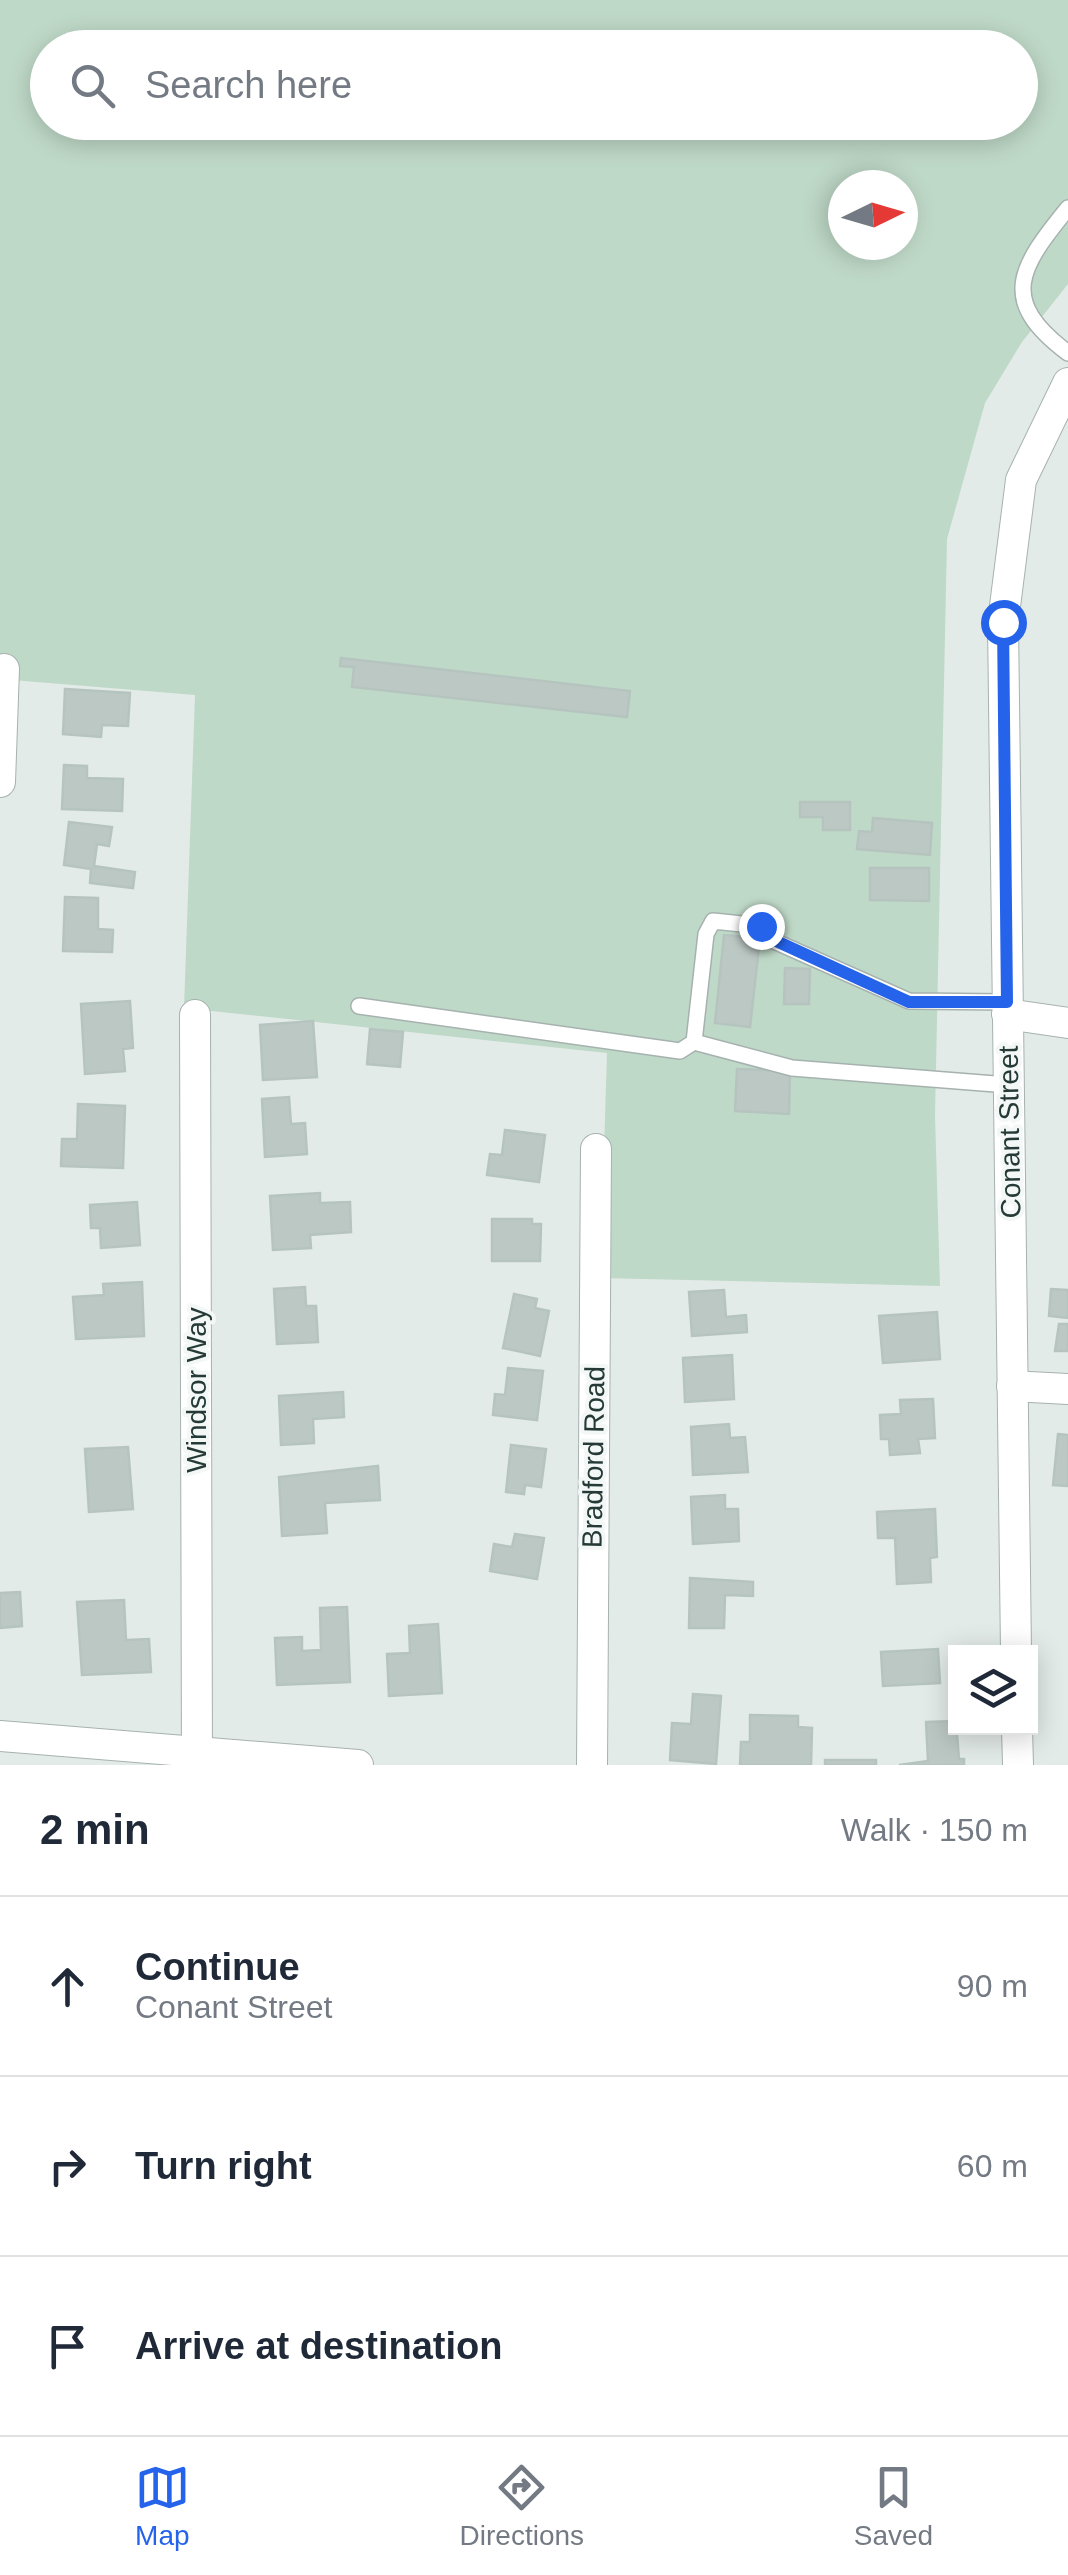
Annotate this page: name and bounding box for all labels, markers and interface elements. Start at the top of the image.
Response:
search box [30,30,1038,140]
icon: search [65,58,120,113]
text: Search here [145,64,352,106]
north arrow [828,170,918,260]
route start [981,600,1027,646]
route end [739,904,785,950]
street label: Conant Street [992,1045,1027,1219]
street label: Windsor Way [181,1307,212,1473]
street label: Bradford Road [576,1366,611,1548]
map controls [948,1645,1038,1735]
button: layers [948,1645,1038,1735]
text: 2 min [40,1806,150,1853]
text: Walk · 150 m [841,1812,1028,1848]
text: Continue [135,1946,300,1988]
icon: ahead [40,1959,95,2014]
text: 90 m [957,1968,1028,2004]
text: Conant Street [135,1989,332,2025]
icon: right [40,2139,95,2194]
text: Turn right [135,2145,312,2187]
text: 60 m [957,2148,1028,2184]
icon: arrive [40,2319,95,2374]
text: Arrive at destination [135,2325,502,2367]
tab: Map [135,2460,190,2552]
tab: Directions [460,2460,584,2552]
tab: Saved [854,2460,933,2552]

